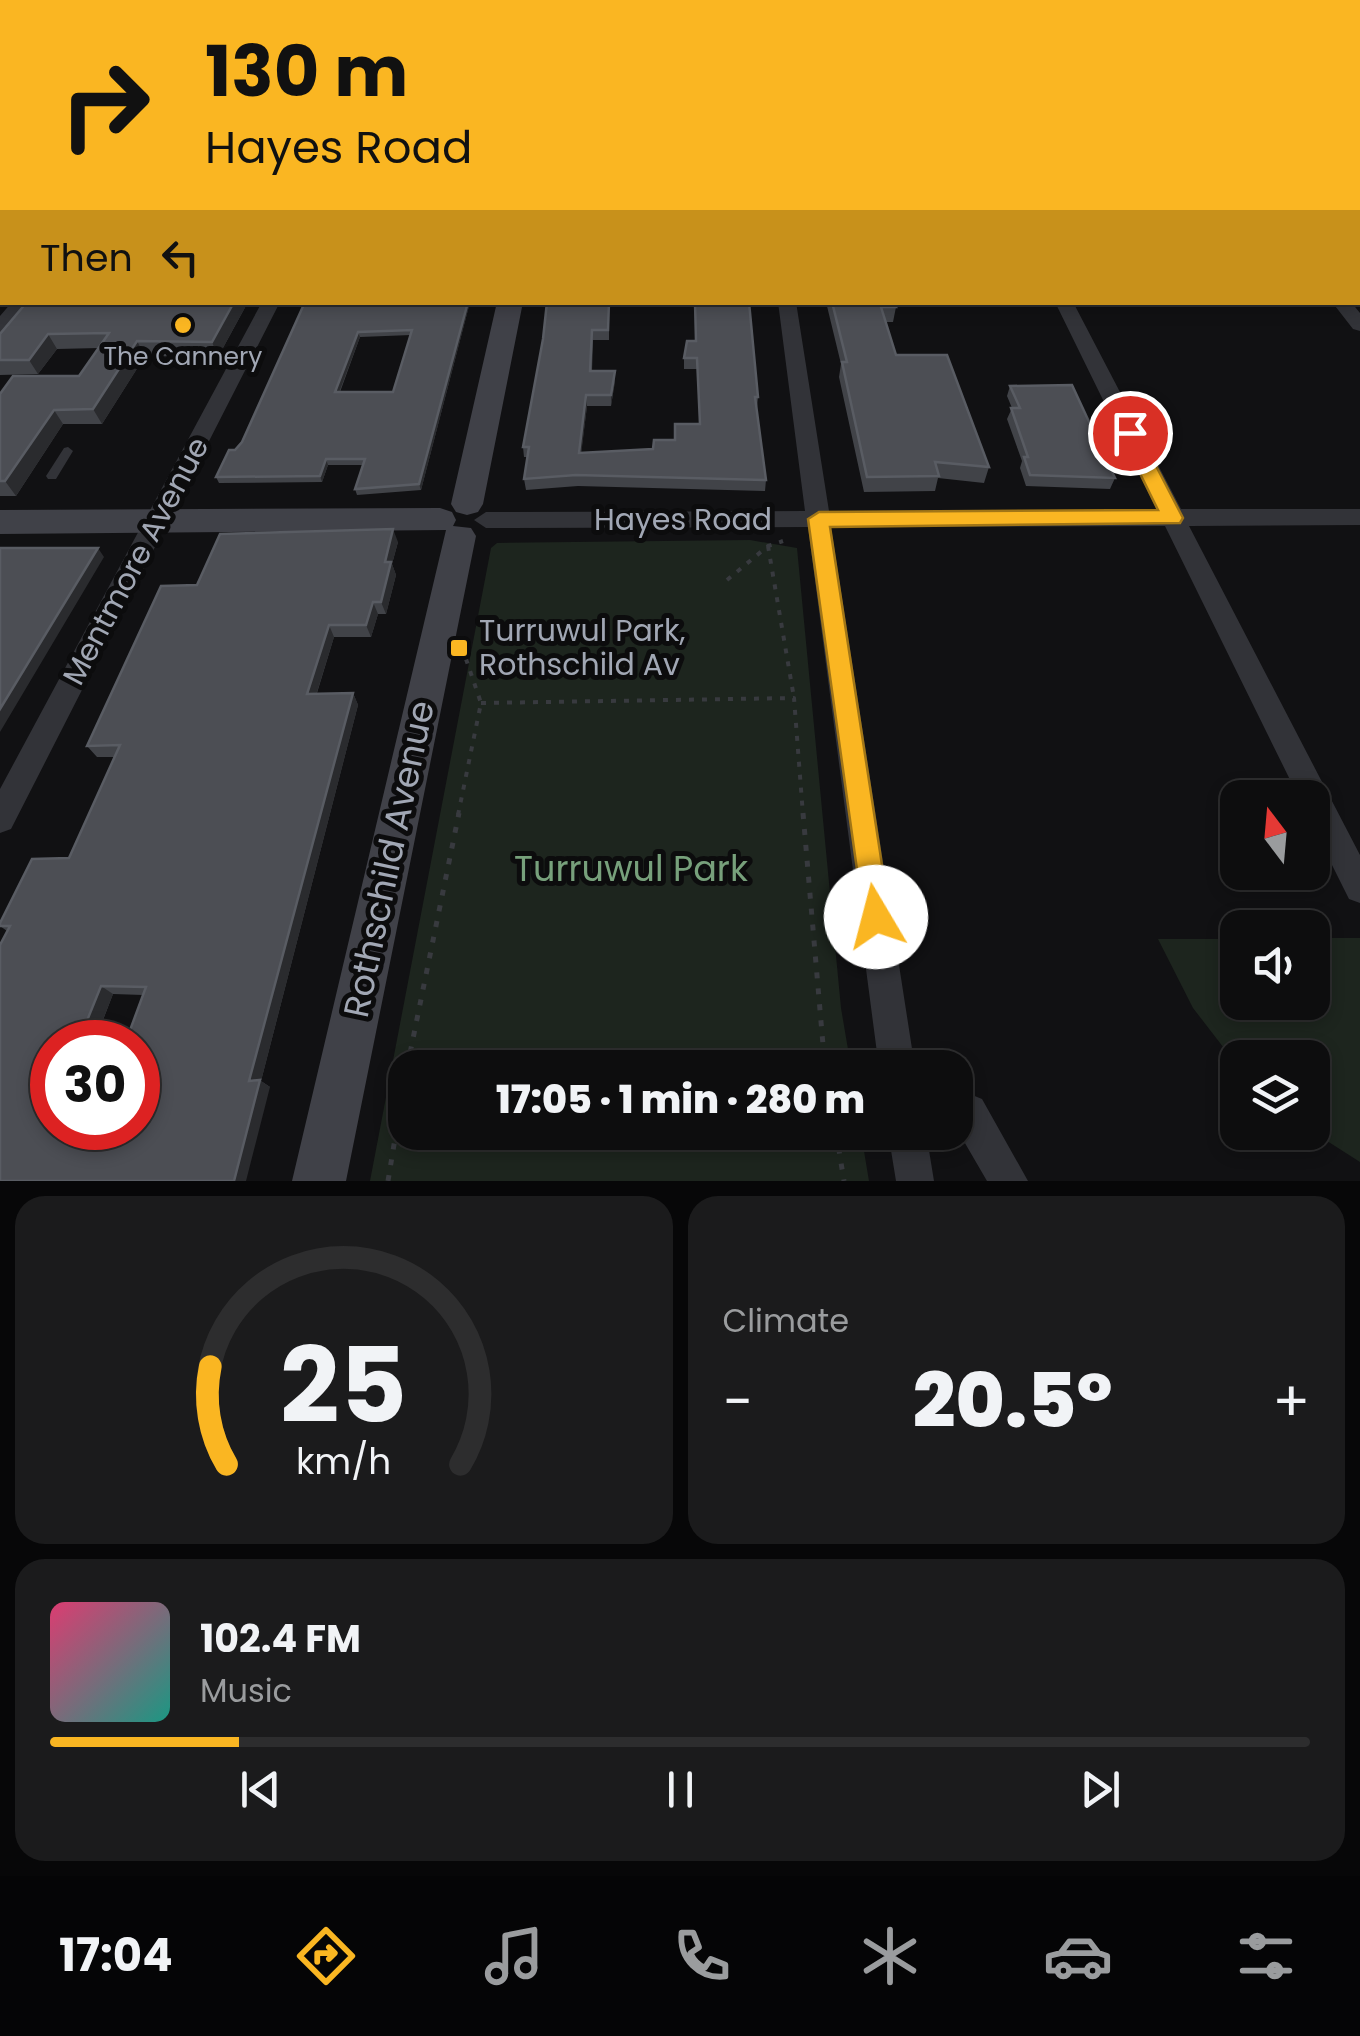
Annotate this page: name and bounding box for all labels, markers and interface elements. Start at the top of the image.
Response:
text: 130 m [205,22,408,121]
icon: right [40,40,170,170]
text: Hayes Road [205,116,472,179]
icon: left [153,230,208,285]
text: Then [40,231,133,284]
marker: The Cannery [172,314,194,336]
place label: The Cannery [104,339,262,374]
pin [1088,391,1173,476]
icon: arrive [1103,406,1158,461]
street label: Mentmore Avenue [52,429,219,692]
street label: Hayes Road [594,498,772,541]
place label: Turruwul Park, Rothschild Av [479,609,685,686]
marker: Turruwul Park, Rothschild Av [448,637,470,659]
street label: Rothschild Avenue [331,696,446,1022]
north arrow [1220,780,1330,890]
map controls [1220,780,1330,1150]
park label: Turruwul Park [514,844,748,893]
position arrow [824,865,928,969]
button: sound [1220,910,1330,1020]
speed limit sign: 30 [30,1020,160,1150]
button: layers [1220,1040,1330,1150]
text: 17:05 · 1 min · 280 m [496,1073,865,1126]
text: Climate [723,1298,849,1343]
text: 25 [280,1313,407,1458]
text: 20.5° [913,1348,1112,1453]
text: − [723,1363,753,1440]
text: + [1272,1363,1310,1440]
text: km/h [296,1436,391,1487]
text: 102.4 FM [200,1612,361,1665]
text: Music [200,1668,292,1713]
icon: previous [233,1762,288,1817]
icon: pause [653,1762,708,1817]
icon: next [1073,1762,1128,1817]
icon: directions [291,1921,361,1991]
icon: music [479,1921,549,1991]
icon: phone [667,1921,737,1991]
icon: climate [855,1921,925,1991]
icon: car [1043,1921,1113,1991]
icon: filters [1231,1921,1301,1991]
text: 17:04 [59,1924,173,1987]

